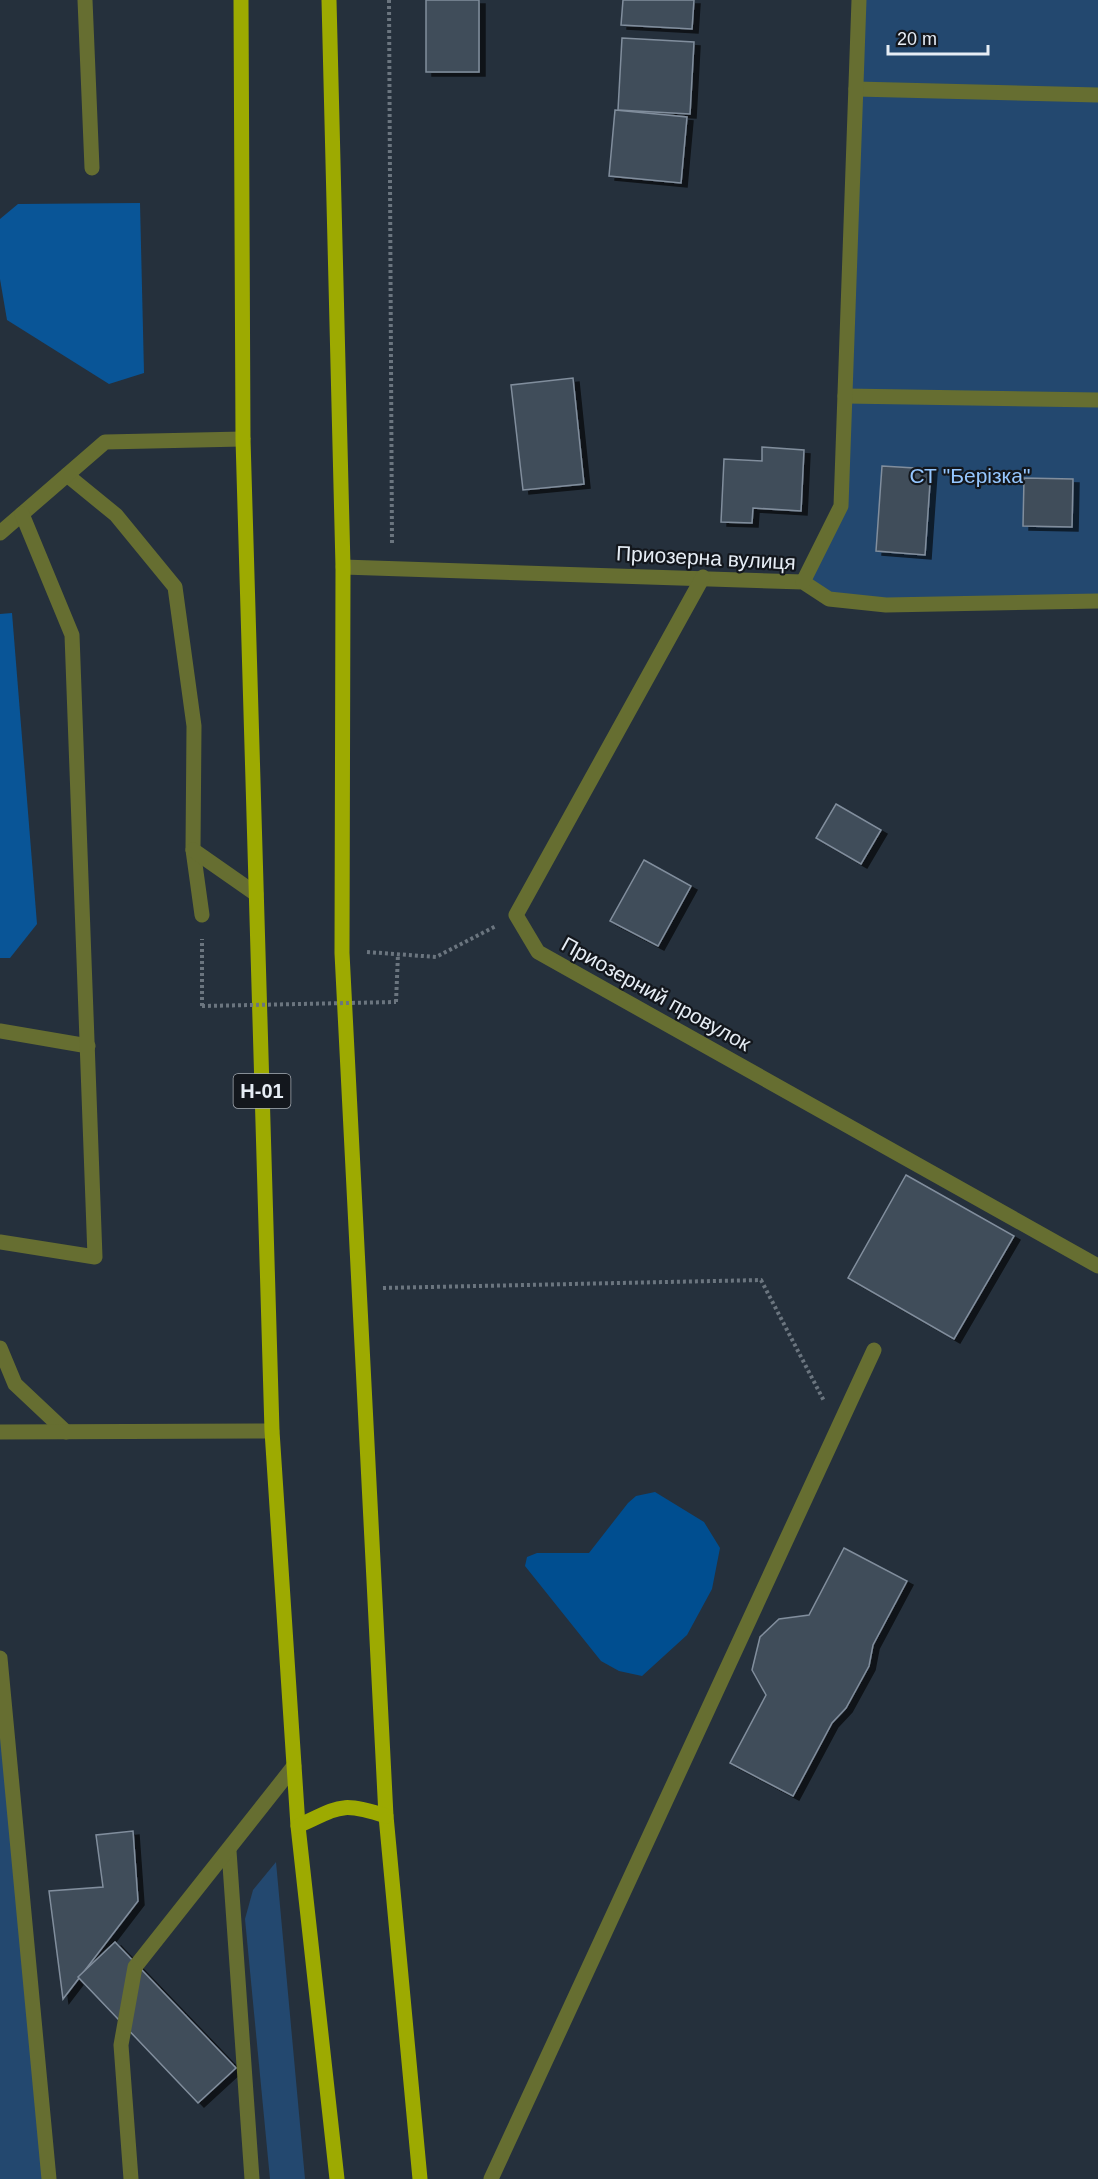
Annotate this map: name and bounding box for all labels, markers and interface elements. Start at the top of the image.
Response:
scale bar [888,18,988,56]
text: 20 m [897,29,937,49]
park label: СТ "Берізка" [910,464,1030,487]
street label: Приозерна вулиця [616,541,796,574]
street label: Приозерний провулок [558,932,755,1056]
road number: Н-01 [234,1074,290,1108]

